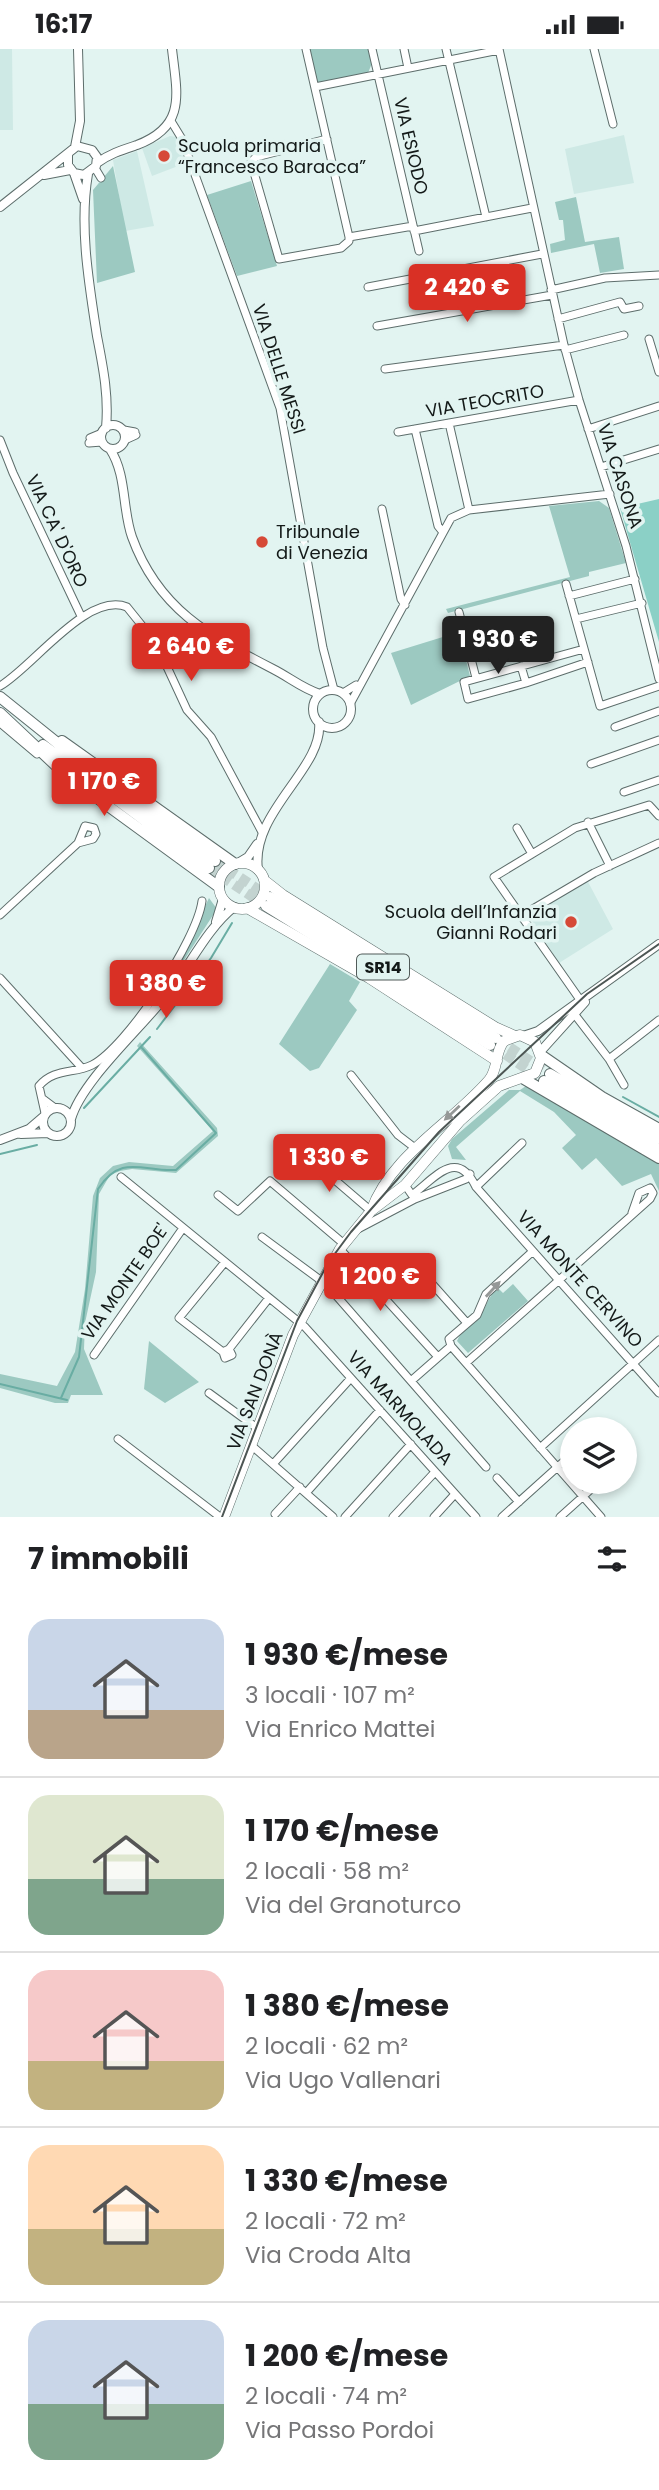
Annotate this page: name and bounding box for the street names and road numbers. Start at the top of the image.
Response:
street label: VIA ESIODO [388,95,435,197]
street label: VIA DELLE MESSI [247,301,312,437]
street label: VIA TEOCRITO [424,378,546,423]
street label: VIA CASONA [592,420,649,532]
street label: VIA CA' D'ORO [20,470,95,591]
road number: SR14 [357,955,409,979]
street label: VIA MONTE CERVINO [512,1204,649,1353]
street label: VIA MONTE BOE' [75,1218,174,1345]
street label: VIA SAN DONÀ [220,1328,289,1454]
street label: VIA MARMOLADA [342,1345,459,1470]

